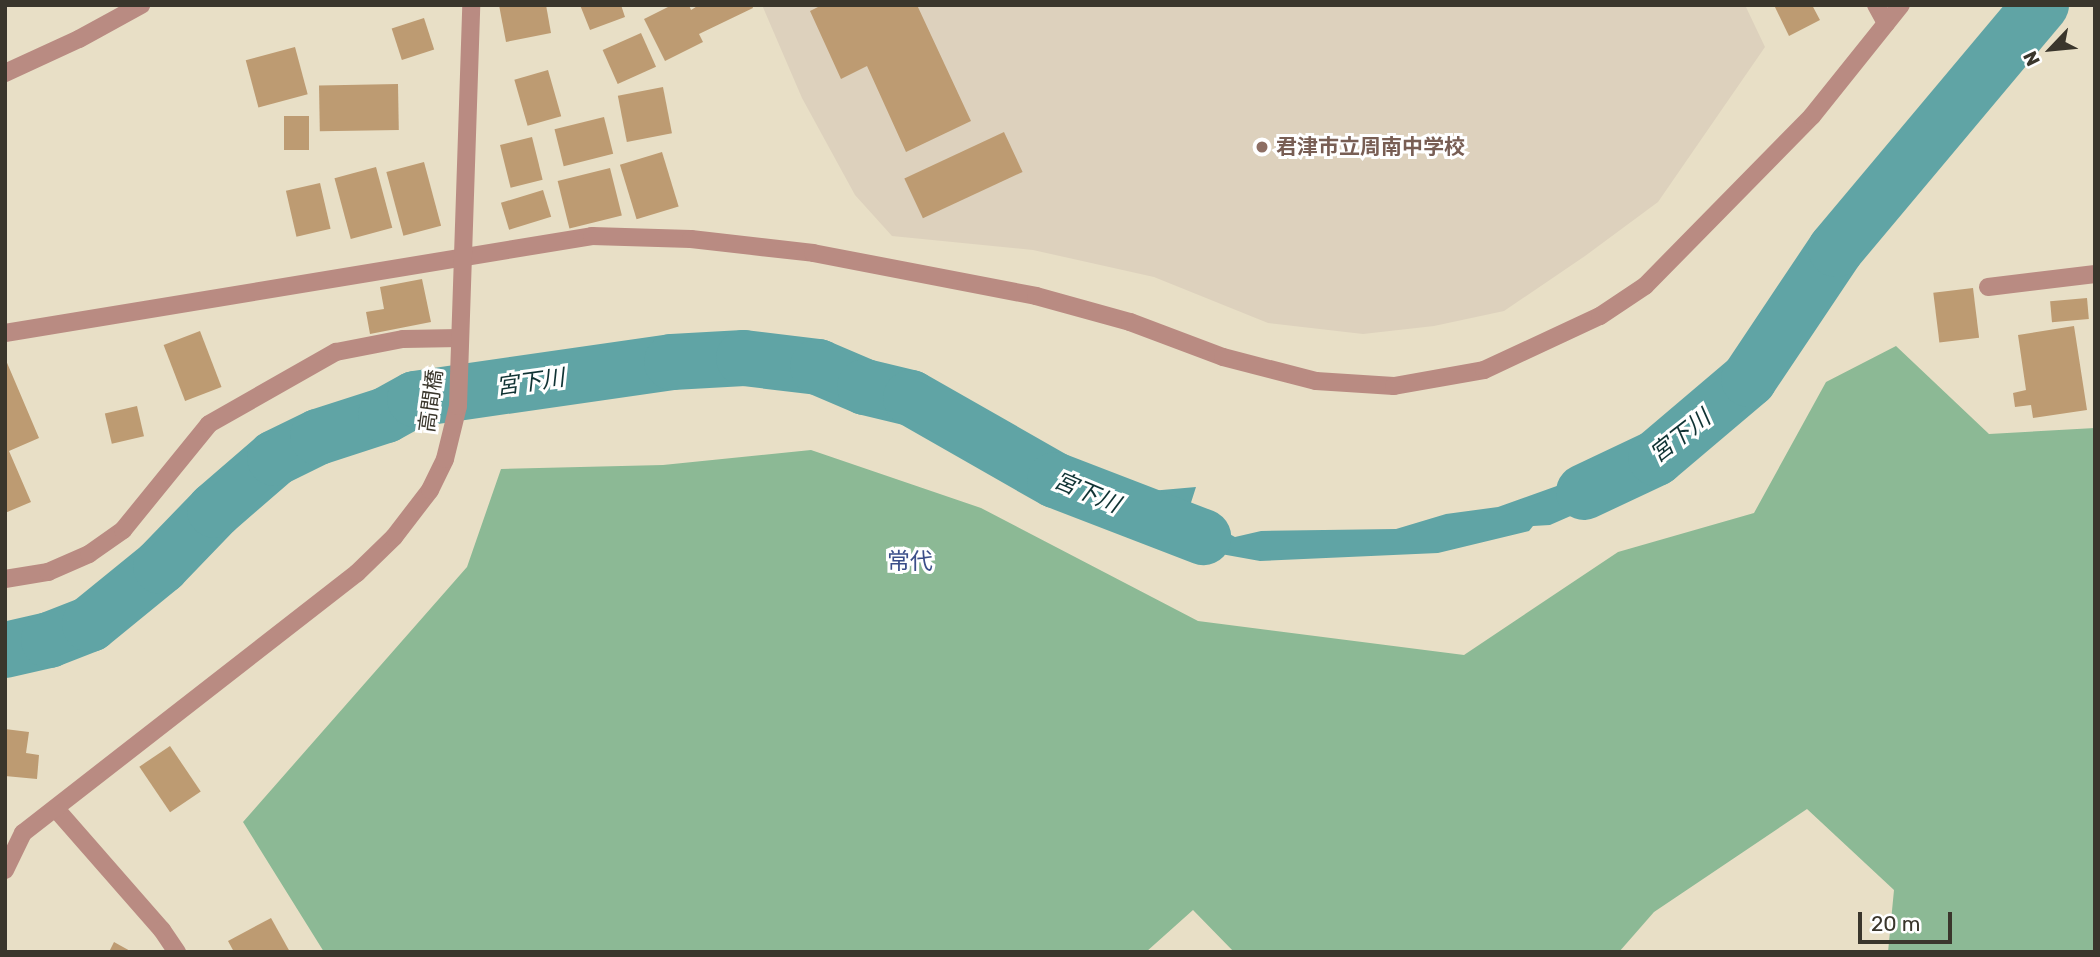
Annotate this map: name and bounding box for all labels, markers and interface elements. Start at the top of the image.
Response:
north arrow [2016,14,2086,84]
text: N [2018,47,2045,70]
place label: 君津市立周南中学校 [1276,134,1465,160]
marker: 君津市立周南中学校 [1254,139,1270,155]
water label: 宮下川 [494,364,566,400]
street label: 高間橋 [414,368,448,434]
water label: 宮下川 [1644,404,1716,468]
water label: 宮下川 [1050,466,1124,518]
district label: 常代 [887,547,933,575]
scale bar [1862,898,1956,942]
text: 20 m [1871,911,1920,936]

